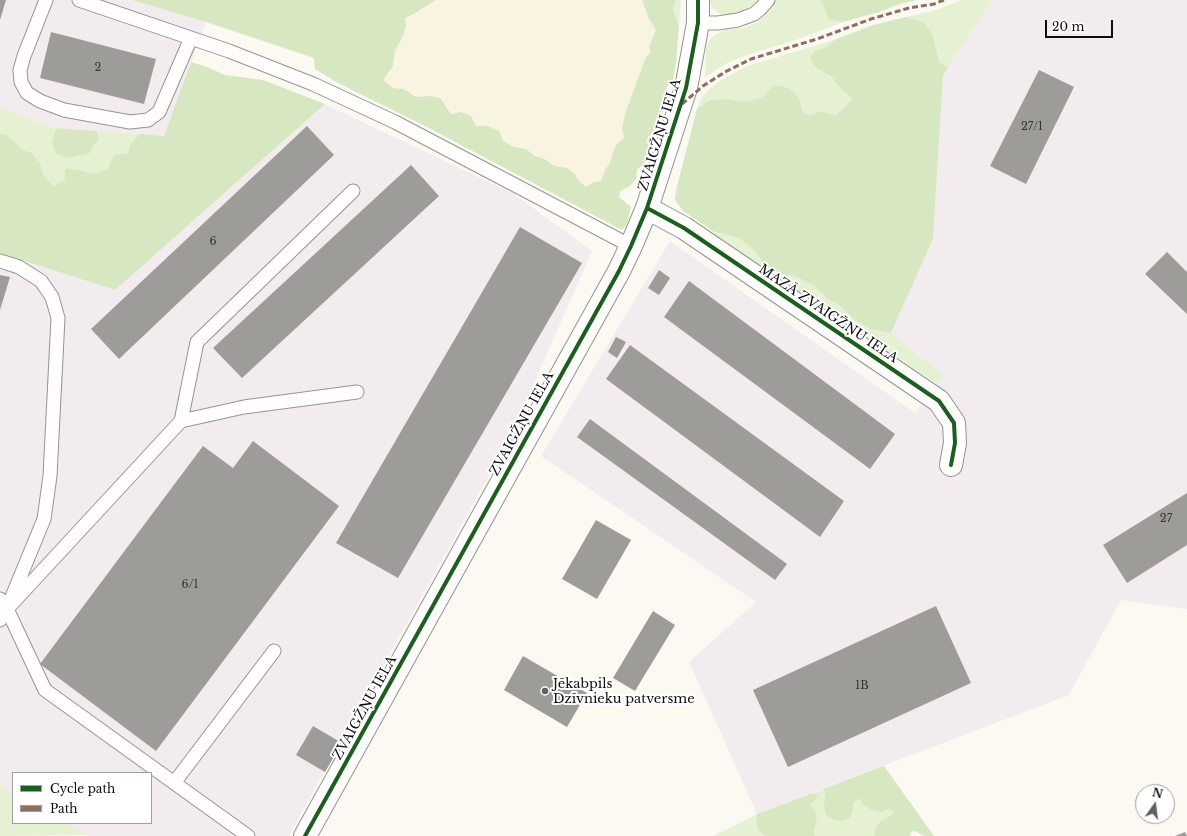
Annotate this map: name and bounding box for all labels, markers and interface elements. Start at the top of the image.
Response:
scale bar [1047,12,1115,38]
text: 20 m [1052,19,1084,34]
house number: 2 [95,61,101,75]
street label: ZVAIGŽŅU IELA [635,77,685,193]
house number: 27/1 [1021,120,1043,134]
house number: 6 [209,235,217,249]
street label: MAZĀ ZVAIGŽŅU IELA [755,261,901,367]
street label: ZVAIGŽŅU IELA [487,369,557,479]
house number: 27 [1160,512,1172,526]
house number: 6/1 [181,578,199,592]
street label: ZVAIGŽŅU IELA [330,653,400,763]
place label: Jēkabpils Dzīvnieku patversme [553,676,695,707]
house number: 1B [855,679,869,693]
marker: Jēkabpils Dzīvnieku patversme [540,686,550,696]
legend [12,772,152,824]
text: Cycle path [50,781,115,796]
north arrow [1135,784,1175,824]
text: N [1151,785,1164,801]
text: Path [50,801,78,816]

